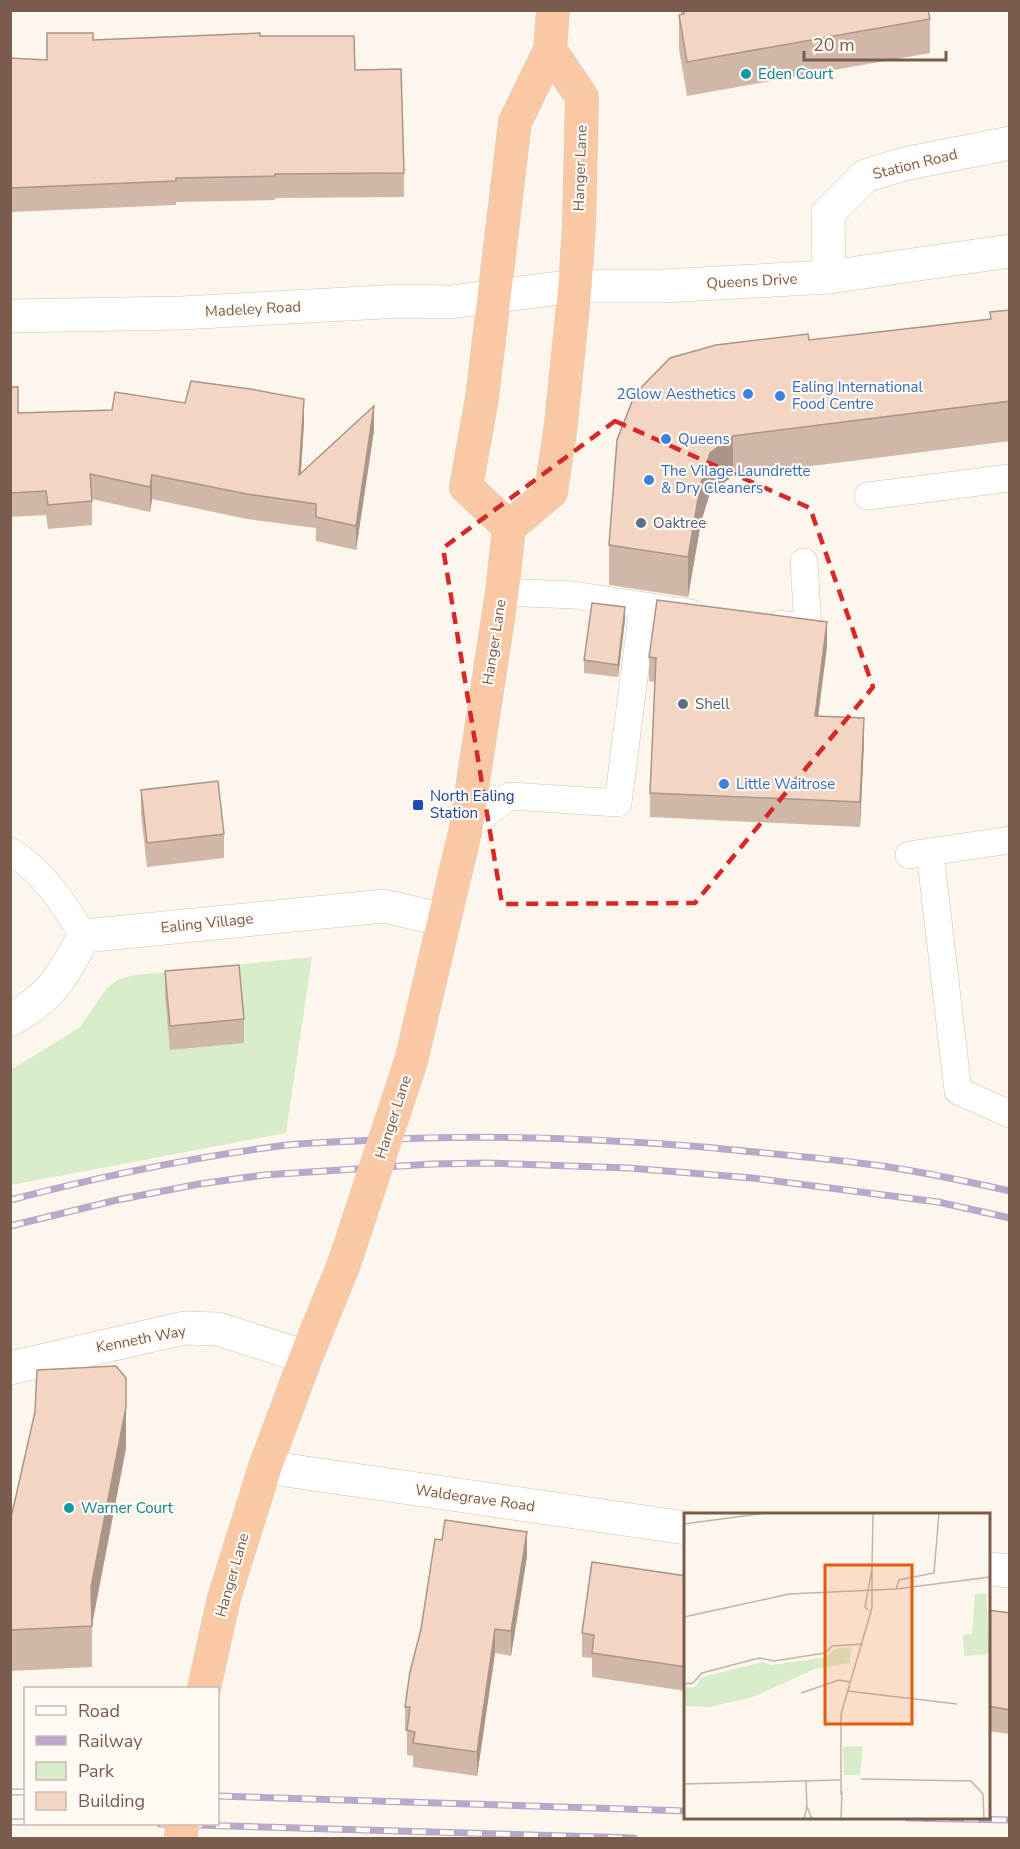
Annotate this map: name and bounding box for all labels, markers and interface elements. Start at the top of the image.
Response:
scale bar [804,24,946,62]
text: 20 m [813,33,855,57]
place label: Eden Court [758,64,834,84]
marker: Eden Court [739,67,753,81]
street label: Hanger Lane [568,124,592,212]
street label: Station Road [870,144,960,184]
street label: Queens Drive [706,269,798,293]
street label: Madeley Road [204,296,302,322]
place label: Ealing International Food Centre [792,377,924,414]
place label: 2Glow Aesthetics [616,384,736,404]
marker: 2Glow Aesthetics [741,387,755,401]
marker: Ealing International Food Centre [773,389,787,403]
place label: Queens [678,429,730,449]
marker: Queens [659,432,673,446]
place label: The Vilage Laundrette & Dry Cleaners [661,461,810,498]
marker: The Vilage Laundrette & Dry Cleaners [642,473,656,487]
place label: Oaktree [653,513,706,533]
marker: Oaktree [634,516,648,530]
street label: Hanger Lane [477,598,511,686]
place label: Shell [695,694,730,714]
marker: Shell [676,697,690,711]
place label: Little Waitrose [736,774,835,794]
marker: Little Waitrose [717,777,731,791]
place label: North Ealing Station [430,786,515,823]
marker: North Ealing Station [411,798,425,812]
street label: Ealing Village [160,908,254,938]
street label: Hanger Lane [370,1073,416,1161]
street label: Kenneth Way [94,1320,188,1358]
street label: Waldegrave Road [414,1480,536,1516]
place label: Warner Court [81,1498,174,1518]
marker: Warner Court [62,1501,76,1515]
inset map [684,1513,990,1819]
street label: Hanger Lane [210,1531,254,1619]
legend [24,1687,219,1825]
text: Road [78,1699,120,1723]
text: Railway [78,1729,143,1753]
text: Park [78,1759,115,1783]
text: Building [78,1789,145,1813]

